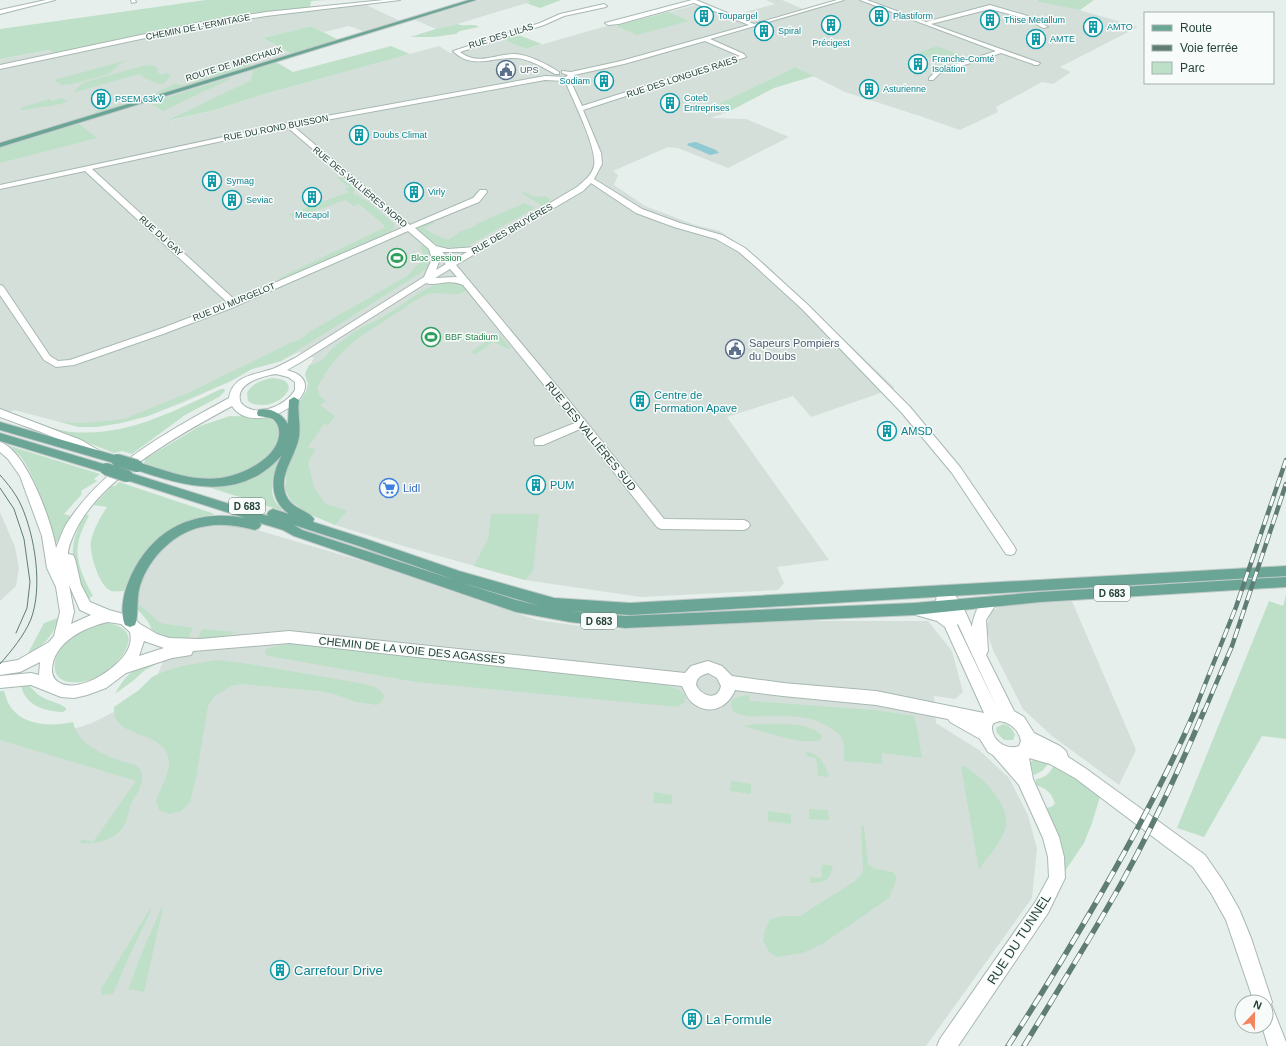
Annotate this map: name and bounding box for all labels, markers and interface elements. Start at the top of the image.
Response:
building icon: Toupargel [693,5,715,27]
building icon: Plastiform [868,5,890,27]
building icon: Thise Metallum [979,9,1001,31]
place label: Toupargel [718,11,758,21]
place label: Plastiform [893,11,933,21]
street label: CHEMIN DE L'ERMITAGE [145,12,251,42]
legend [1144,12,1274,84]
building icon: Précigest [820,14,842,36]
place label: Thise Metallum [1004,15,1065,25]
building icon: AMTO [1082,16,1104,38]
building icon: Spiral [753,20,775,42]
street label: RUE DES LILAS [467,21,535,51]
text: Route [1180,21,1212,35]
place label: AMTO [1107,22,1133,32]
place label: Spiral [778,26,801,36]
building icon: AMTE [1025,28,1047,50]
place label: AMTE [1050,34,1075,44]
place label: Précigest [812,38,850,48]
text: Voie ferrée [1180,41,1238,55]
street label: ROUTE DE MARCHAUX [184,45,284,83]
building icon: Franche-Comté Isolation [907,53,929,75]
street label: RUE DES LONGUES RAIES [625,54,739,100]
place label: Franche-Comté Isolation [932,54,995,74]
public building icon: UPS [495,59,517,81]
text: Parc [1180,61,1205,75]
place label: UPS [520,65,539,75]
building icon: Sodiam [593,70,615,92]
place label: Sodiam [559,76,590,86]
building icon: Asturienne [858,78,880,100]
place label: Asturienne [883,84,926,94]
building icon: PSEM 63kV [90,88,112,110]
building icon: Coteb Entreprises [659,92,681,114]
place label: Coteb Entreprises [684,93,730,113]
place label: PSEM 63kV [115,94,164,104]
street label: RUE DU ROND BUISSON [223,113,329,143]
building icon: Doubs Climat [348,124,370,146]
place label: Doubs Climat [373,130,428,140]
street label: RUE DES VALLIÈRES NORD [311,145,410,230]
building icon: Symag [201,170,223,192]
place label: Symag [226,176,254,186]
building icon: Virly [403,181,425,203]
building icon: Mecapol [301,186,323,208]
place label: Virly [428,187,446,197]
building icon: Seviac [221,189,243,211]
place label: Seviac [246,195,274,205]
street label: RUE DES BRUYÈRES [470,202,554,256]
place label: Mecapol [295,210,329,220]
street label: RUE DU GAY [137,214,185,258]
sports icon: Bloc session [386,247,408,269]
place label: Bloc session [411,253,462,263]
street label: RUE DU MURGELOT [191,281,277,323]
sports icon: BBF Stadium [420,326,442,348]
place label: BBF Stadium [445,332,498,342]
place label: Sapeurs Pompiers du Doubs [749,337,840,362]
public building icon: Sapeurs Pompiers du Doubs [724,338,746,360]
street label: RUE DES VALLIÈRES SUD [543,379,639,493]
place label: Centre de Formation Apave [654,389,737,414]
building icon: Centre de Formation Apave [629,390,651,412]
building icon: AMSD [876,420,898,442]
place label: AMSD [901,425,933,437]
building icon: PUM [525,474,547,496]
supermarket icon: Lidl [378,477,400,499]
place label: PUM [550,479,574,491]
place label: Lidl [403,482,420,494]
road number: D 683 [229,498,265,514]
road number: D 683 [1094,585,1130,601]
road number: D 683 [581,613,617,629]
street label: CHEMIN DE LA VOIE DES AGASSES [318,634,506,666]
street label: RUE DU TUNNEL [984,891,1054,987]
building icon: Carrefour Drive [269,959,291,981]
place label: Carrefour Drive [294,963,383,978]
north arrow [1234,994,1274,1034]
text: N [1252,998,1264,1012]
building icon: La Formule [681,1008,703,1030]
place label: La Formule [706,1012,772,1027]

